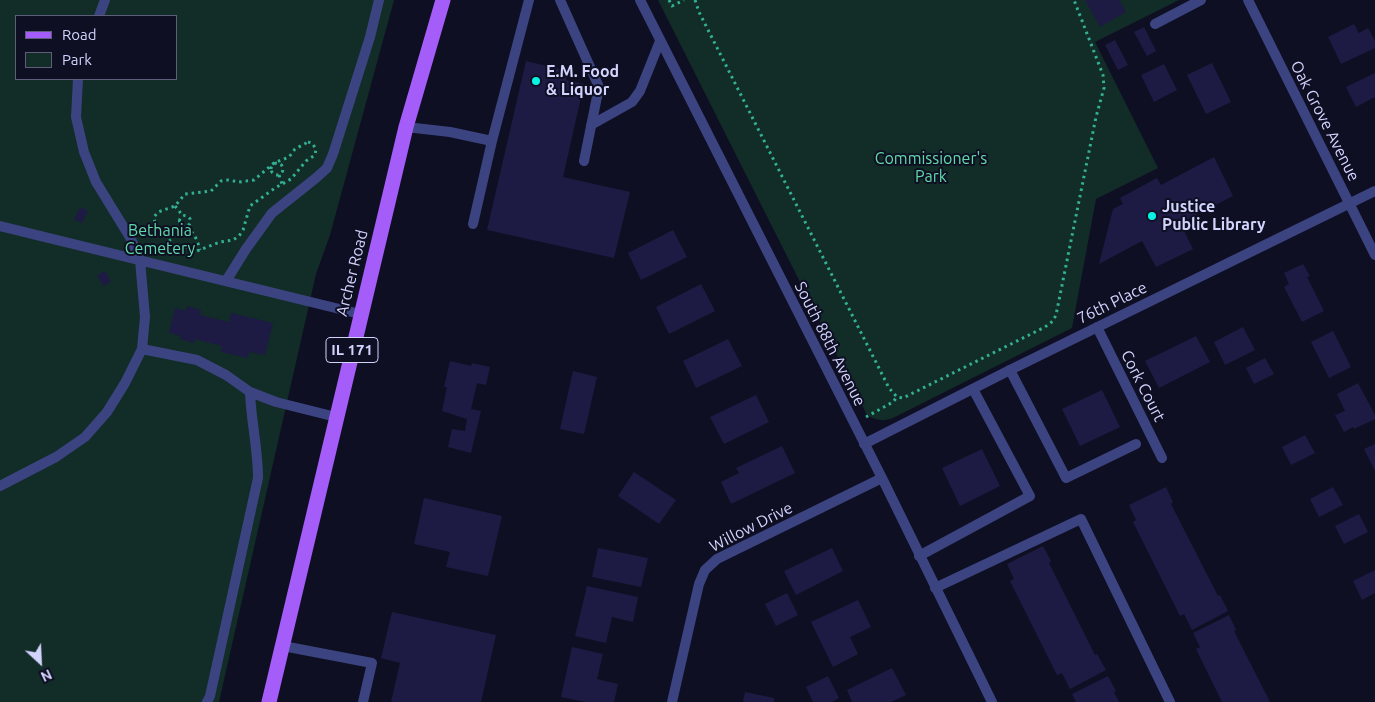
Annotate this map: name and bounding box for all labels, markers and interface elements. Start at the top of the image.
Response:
legend [15,15,178,80]
text: Road [62,26,97,43]
text: Park [62,51,92,68]
street label: Oak Grove Avenue [1286,58,1364,184]
place label: E.M. Food & Liquor [546,62,619,100]
marker: E.M. Food & Liquor [530,75,542,87]
park label: Commissioner's Park [875,149,987,187]
place label: Justice Public Library [1162,197,1266,235]
marker: Justice Public Library [1146,210,1158,222]
park label: Bethania Cemetery [125,221,195,259]
street label: Archer Road [332,228,372,318]
street label: 76th Place [1074,278,1150,328]
street label: South 88th Avenue [790,279,870,409]
road number: IL 171 [326,338,378,362]
street label: Cork Court [1117,347,1169,425]
street label: Willow Drive [706,498,796,556]
north arrow [15,637,65,687]
text: N [38,666,54,685]

